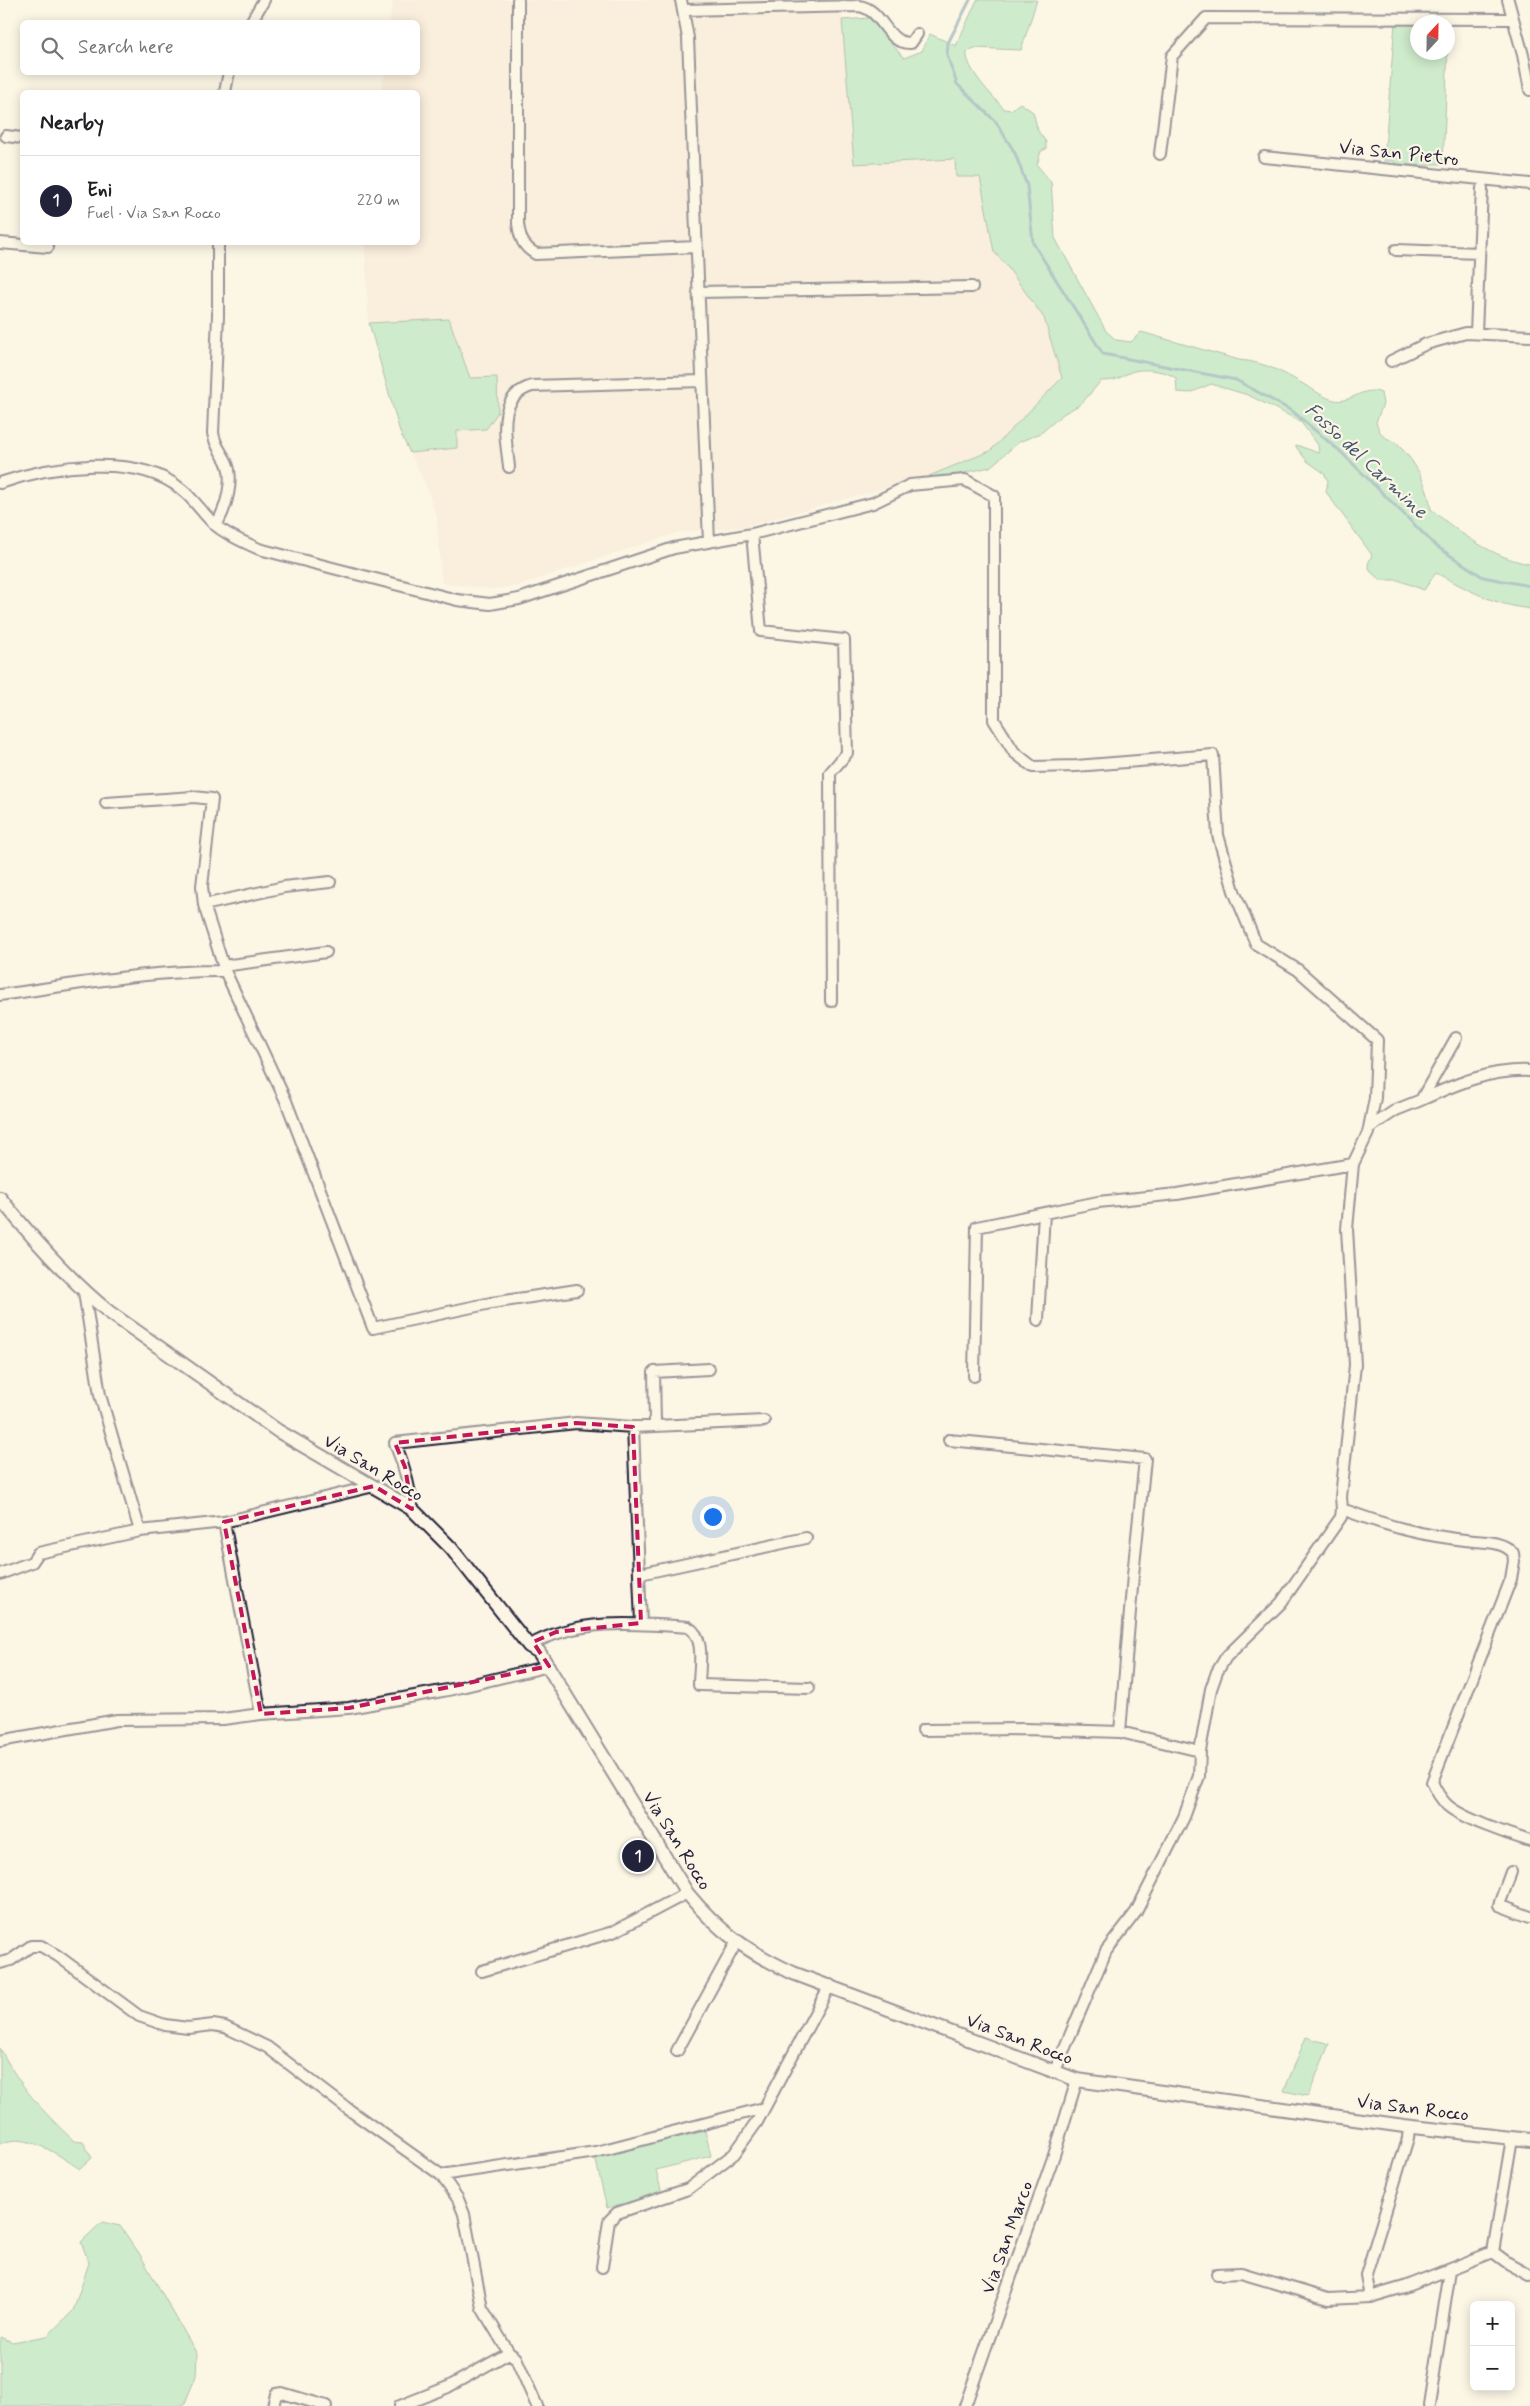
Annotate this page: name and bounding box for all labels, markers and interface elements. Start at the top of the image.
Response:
north arrow [1410,15,1455,60]
search box [20,20,420,75]
icon: search [38,34,66,62]
text: Search here [78,35,174,60]
text: Nearby [40,109,104,137]
street label: Via San Pietro [1338,135,1460,172]
text: Eni [87,178,112,203]
text: 1 [52,190,60,211]
text: 220 m [357,190,400,211]
text: Fuel · Via San Rocco [87,203,221,224]
water label: Fosso del Carmine [1299,397,1434,526]
street label: Via San Rocco [319,1429,428,1508]
your location [700,1504,726,1530]
street label: Via San Rocco [636,1786,717,1895]
pin: 1 [622,1837,654,1875]
street label: Via San Rocco [962,2008,1076,2071]
street label: Via San Rocco [1355,2089,1470,2128]
street label: Via San Marco [975,2178,1039,2298]
map controls [1470,2301,1515,2391]
button: + [1470,2301,1515,2346]
button: − [1470,2346,1515,2391]

